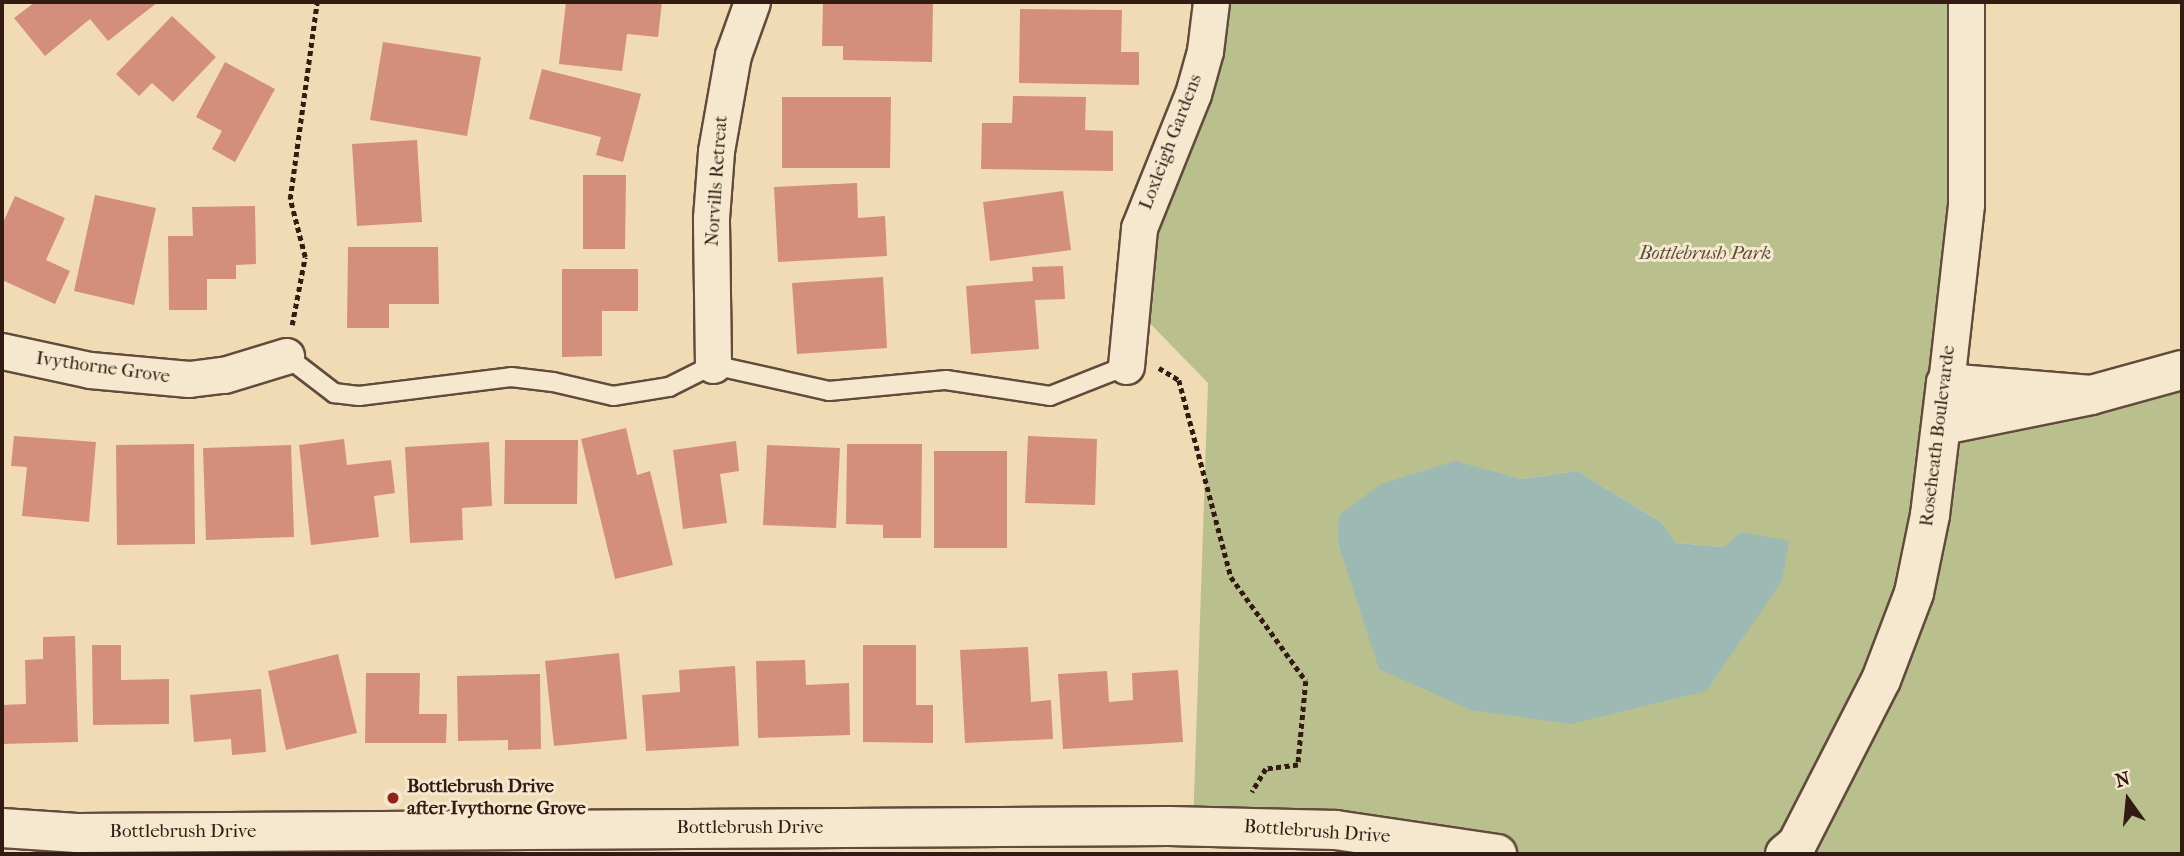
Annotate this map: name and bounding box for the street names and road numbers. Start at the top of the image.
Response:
street label: Loxleigh Gardens [1135,71,1207,213]
street label: Norvills Retreat [701,115,733,247]
street label: Roseheath Boulevarde [1916,344,1960,528]
street label: Ivythorne Grove [34,347,172,389]
street label: Bottlebrush Drive [1243,816,1391,848]
street label: Bottlebrush Drive [677,817,823,839]
street label: Bottlebrush Drive [110,821,256,843]

